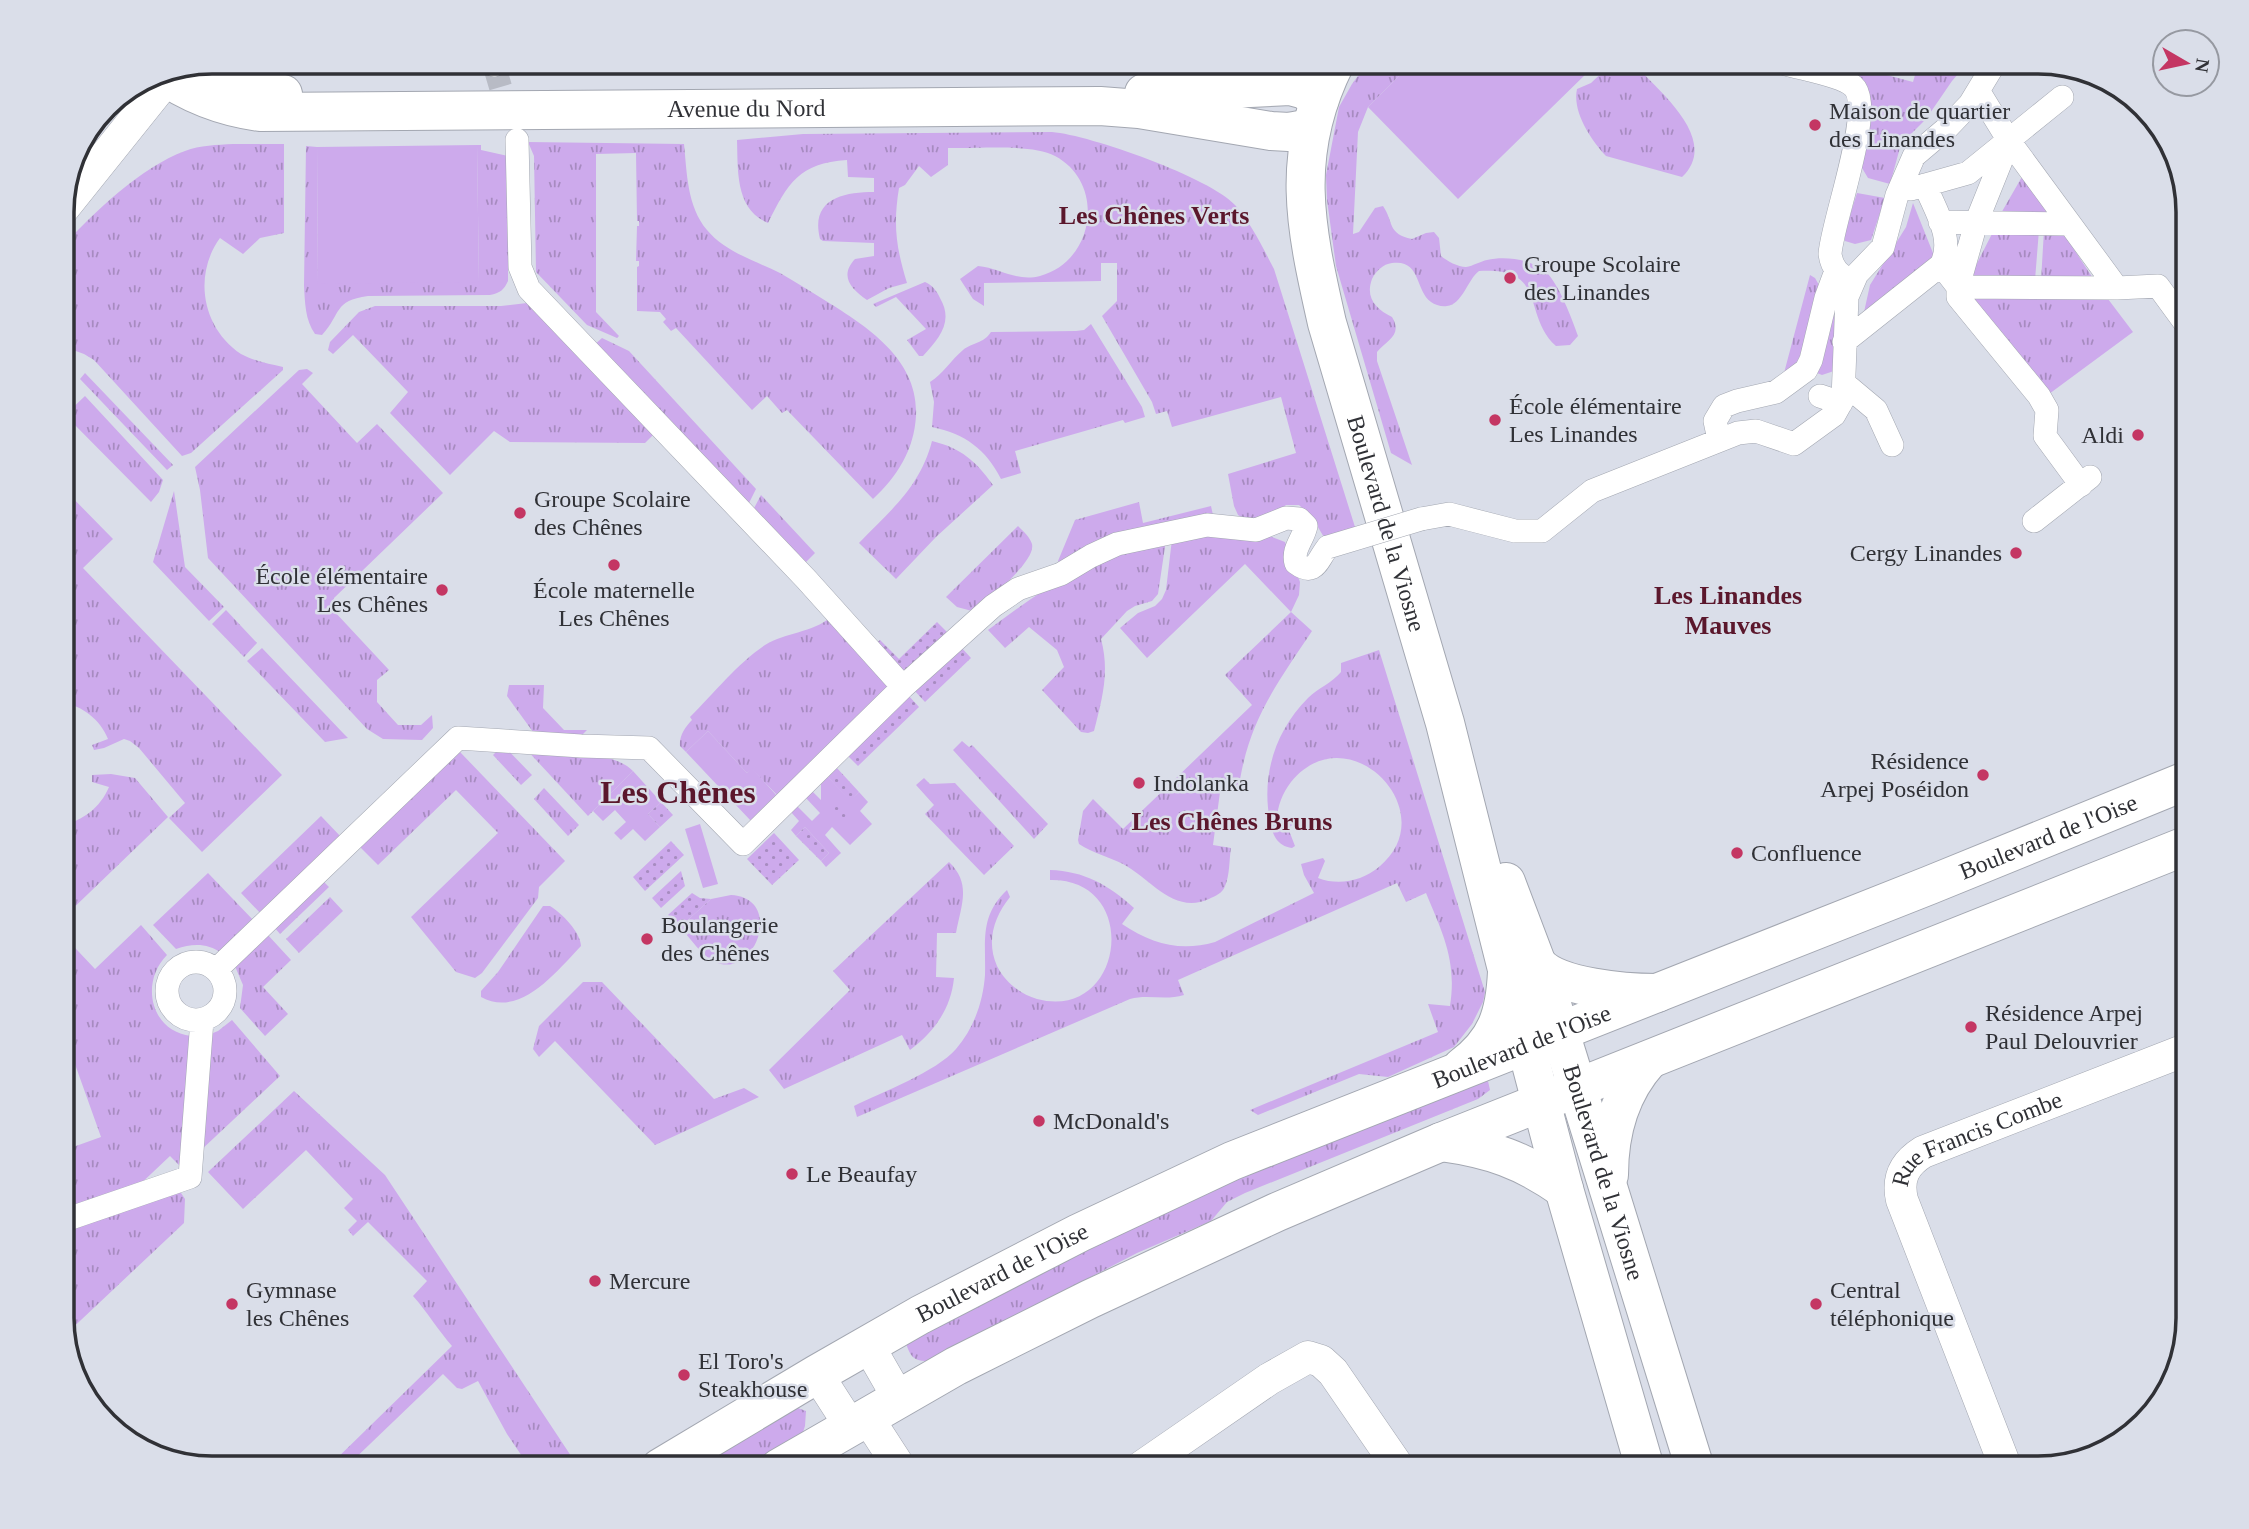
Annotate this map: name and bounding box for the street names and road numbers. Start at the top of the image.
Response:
street label: Avenue du Nord [667,95,826,122]
street label: Boulevard de la Viosne [1342,412,1430,635]
street label: Boulevard de l'Oise [1956,789,2141,885]
street label: Boulevard de l'Oise [1429,1000,1614,1093]
street label: Boulevard de la Viosne [1558,1062,1649,1283]
street label: Rue Francis Combe [1887,1086,2066,1189]
street label: Boulevard de l'Oise [912,1218,1092,1328]

